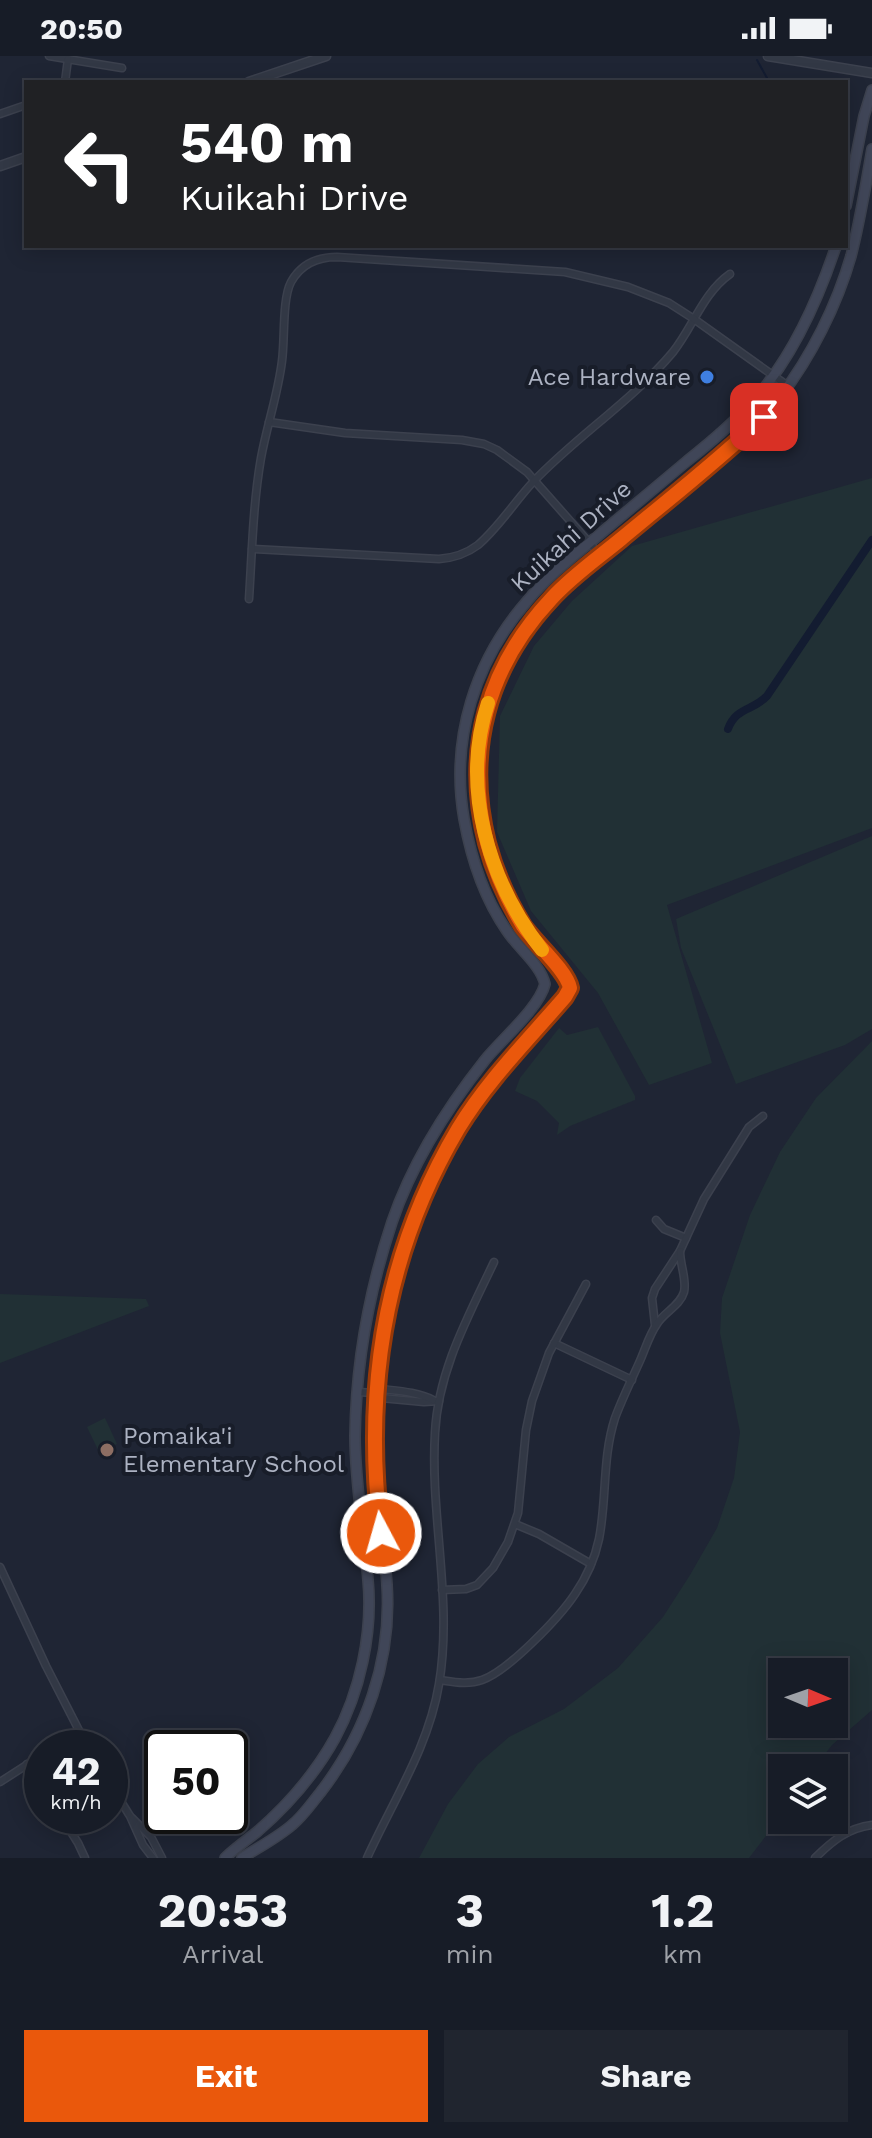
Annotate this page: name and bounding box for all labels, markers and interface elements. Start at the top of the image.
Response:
text: 20:50 [40,11,123,46]
text: 540 m [180,110,354,176]
icon: left [48,112,152,216]
text: Kuikahi Drive [180,177,409,219]
place label: Ace Hardware [528,363,691,391]
marker: Ace Hardware [698,368,716,386]
pin [730,383,798,451]
icon: arrive [742,395,786,439]
street label: Kuikahi Drive [505,475,637,597]
place label: Pomaika'i Elementary School [123,1422,345,1478]
marker: Pomaika'i Elementary School [98,1441,116,1459]
position arrow [339,1491,423,1575]
north arrow [768,1658,848,1738]
map controls [768,1658,848,1834]
speed limit sign: 50 [144,1730,248,1834]
text: 42 [51,1748,101,1795]
button: layers [768,1754,848,1834]
text: km/h [50,1790,102,1814]
text: 20:53 [158,1882,288,1939]
text: 3 [455,1882,484,1939]
text: 1.2 [651,1882,714,1939]
text: Arrival [182,1939,263,1969]
text: min [446,1939,494,1969]
text: km [663,1939,703,1969]
button: Exit [24,2030,428,2122]
button: Share [444,2030,848,2122]

